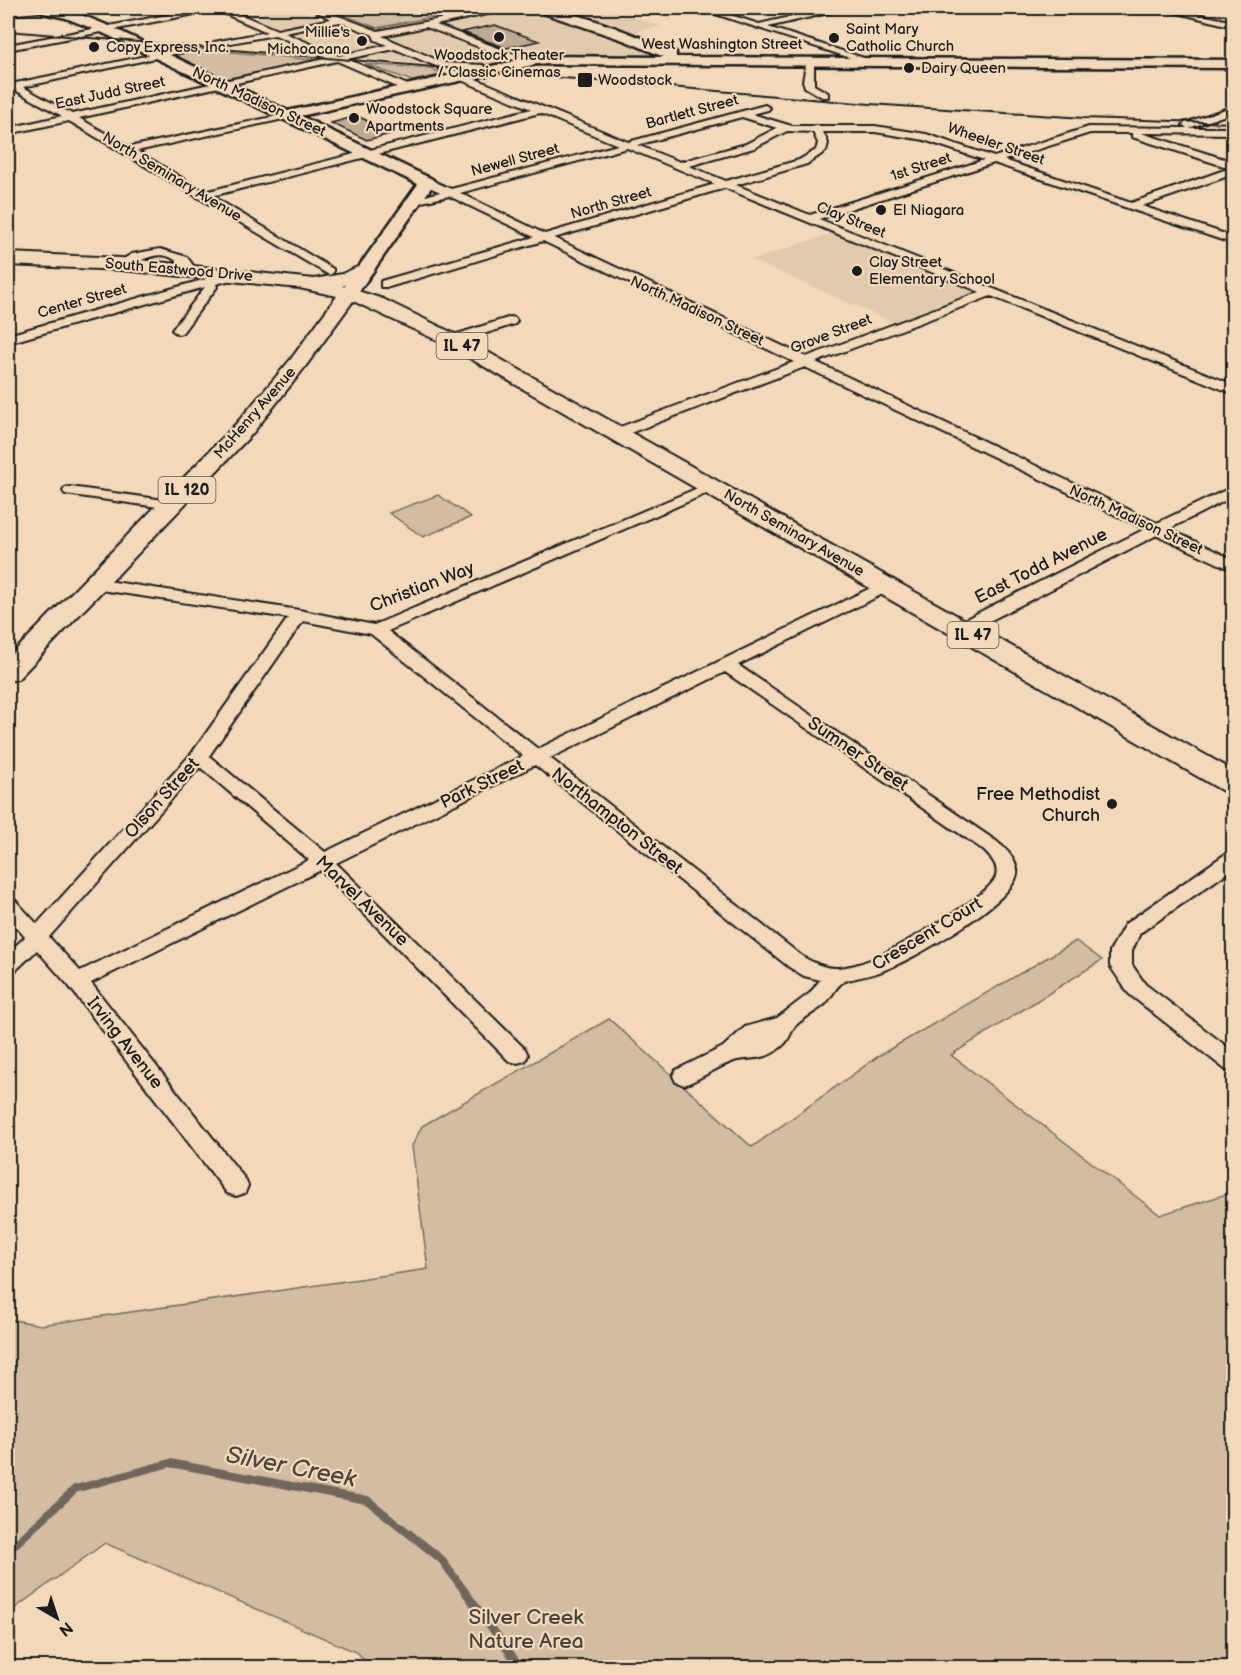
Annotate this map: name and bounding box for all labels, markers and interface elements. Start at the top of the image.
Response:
place label: Saint Mary Catholic Church [846,20,954,56]
place label: Millie's Michoacana [267,23,351,59]
marker: Woodstock Theater / Classic Cinemas [492,30,506,44]
marker: Saint Mary Catholic Church [827,31,841,45]
marker: Millie's Michoacana [355,34,369,48]
street label: West Washington Street [642,35,803,54]
place label: Copy Express, Inc. [106,38,229,57]
marker: Copy Express, Inc. [87,40,101,54]
place label: Woodstock Theater / Classic Cinemas [434,46,565,82]
place label: Dairy Queen [921,59,1006,78]
marker: Dairy Queen [902,61,916,75]
street label: North Madison Street [189,63,329,141]
marker: Woodstock [576,71,594,89]
place label: Woodstock [598,71,673,90]
street label: East Judd Street [53,72,167,114]
street label: Bartlett Street [644,90,741,134]
place label: Woodstock Square Apartments [366,100,492,136]
marker: Woodstock Square Apartments [347,111,361,125]
street label: Wheeler Street [945,118,1048,170]
street label: North Seminary Avenue [99,128,245,226]
street label: Newell Street [469,139,562,181]
street label: 1st Street [888,148,954,186]
street label: North Street [568,182,654,224]
street label: Clay Street [814,197,889,243]
place label: El Niagara [893,201,964,220]
marker: El Niagara [874,203,888,217]
place label: Clay Street Elementary School [869,253,995,289]
street label: South Eastwood Drive [104,254,254,286]
marker: Clay Street Elementary School [850,264,864,278]
street label: North Madison Street [627,272,767,350]
street label: Center Street [35,279,129,323]
street label: Grove Street [788,310,875,358]
road number: IL 47 [436,333,488,359]
street label: McHenry Avenue [210,363,300,463]
road number: IL 120 [158,477,216,503]
street label: North Madison Street [1066,481,1206,559]
street label: North Seminary Avenue [720,485,868,581]
street label: East Todd Avenue [971,523,1111,608]
street label: Christian Way [367,557,478,617]
road number: IL 47 [948,622,998,648]
street label: Sumner Street [804,713,913,796]
street label: Olson Street [120,753,204,843]
street label: Park Street [437,755,527,813]
street label: Northampton Street [547,763,687,879]
place label: Free Methodist Church [976,784,1100,826]
marker: Free Methodist Church [1105,797,1119,811]
street label: Marvel Avenue [311,852,413,951]
street label: Crescent Court [868,893,986,975]
street label: Irving Avenue [83,993,168,1093]
water label: Silver Creek [223,1440,360,1494]
north arrow [27,1588,87,1648]
park label: Silver Creek Nature Area [468,1605,584,1654]
text: N [55,1617,76,1640]

